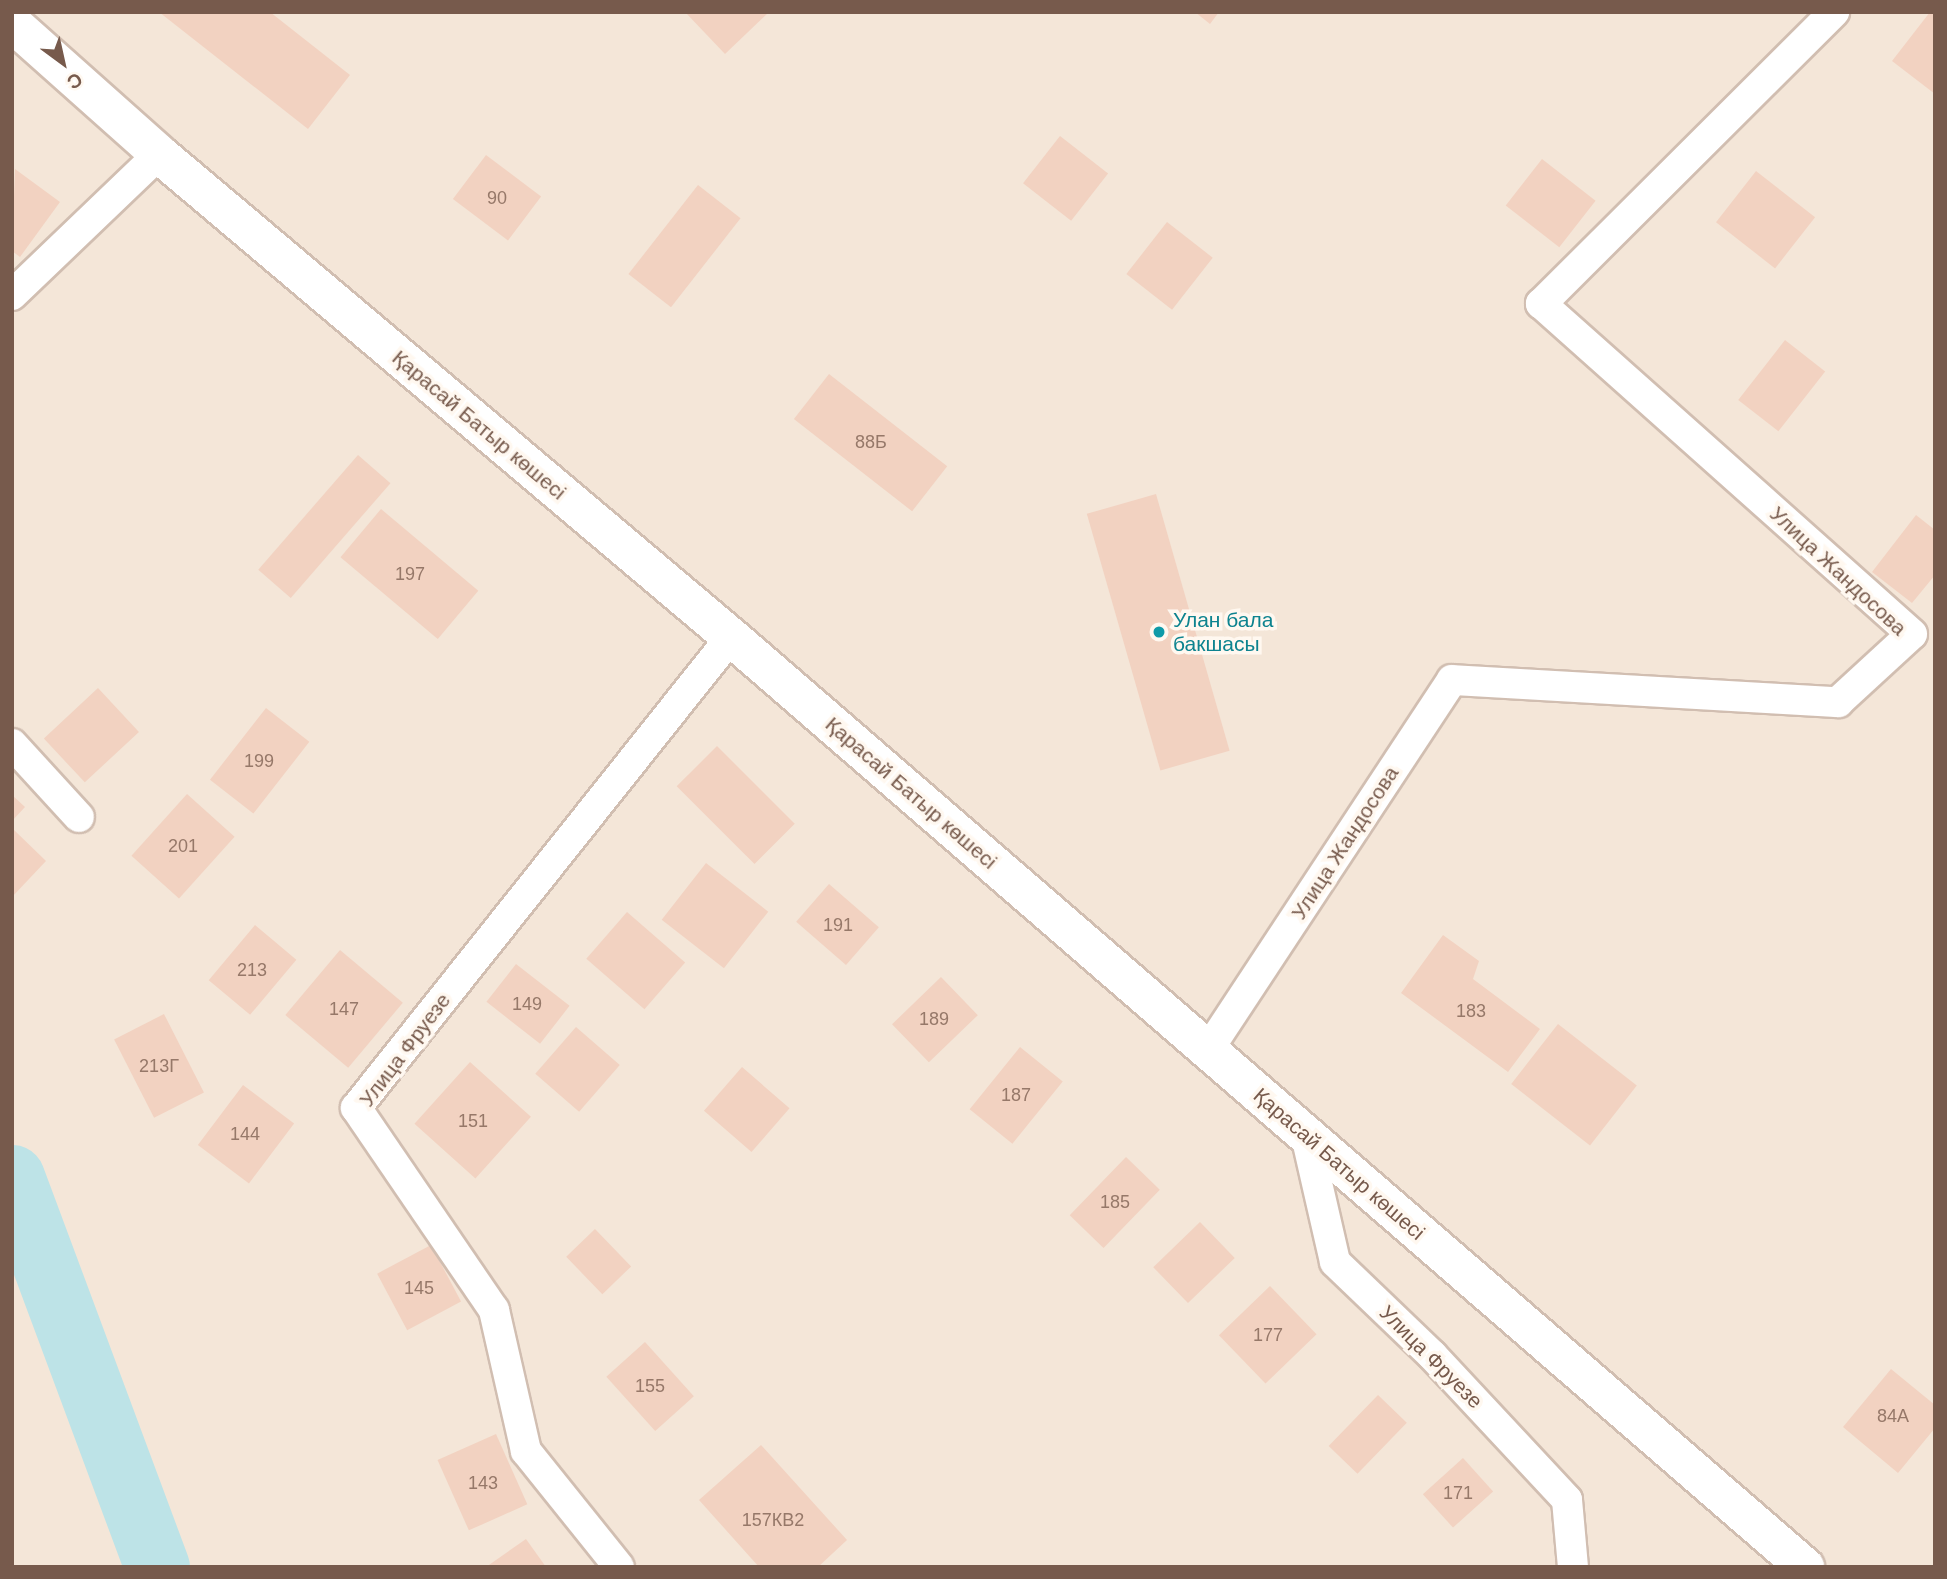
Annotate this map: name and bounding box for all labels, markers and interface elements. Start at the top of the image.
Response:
north arrow [28,28,98,98]
text: С [63,68,86,94]
house number: 90 [487,187,507,209]
street label: Қарасай Батыр көшесі [387,345,571,505]
house number: 88Б [855,431,887,453]
street label: Улица Жандосова [1765,501,1911,641]
house number: 197 [395,563,425,585]
place label: Улан бала бакшасы [1173,607,1273,657]
marker: Улан бала бакшасы [1151,624,1167,640]
street label: Қарасай Батыр көшесі [820,712,1002,874]
house number: 199 [244,750,274,772]
street label: Улица Жандосова [1286,762,1404,924]
house number: 201 [168,835,198,857]
house number: 191 [823,914,853,936]
house number: 213 [237,959,267,981]
street label: Улица Фруезе [354,988,456,1112]
house number: 149 [512,993,542,1015]
house number: 147 [329,998,359,1020]
house number: 183 [1456,1000,1486,1022]
house number: 189 [919,1008,949,1030]
house number: 213Г [139,1055,179,1077]
street label: Қарасай Батыр көшесі [1248,1083,1430,1245]
house number: 187 [1001,1084,1031,1106]
house number: 151 [458,1110,488,1132]
house number: 144 [230,1123,260,1145]
house number: 185 [1100,1191,1130,1213]
house number: 145 [404,1277,434,1299]
street label: Улица Фруезе [1374,1300,1488,1414]
house number: 177 [1253,1324,1283,1346]
house number: 155 [635,1375,665,1397]
house number: 84А [1877,1405,1909,1427]
house number: 143 [468,1472,498,1494]
house number: 171 [1443,1482,1473,1504]
house number: 157КВ2 [742,1509,804,1531]

